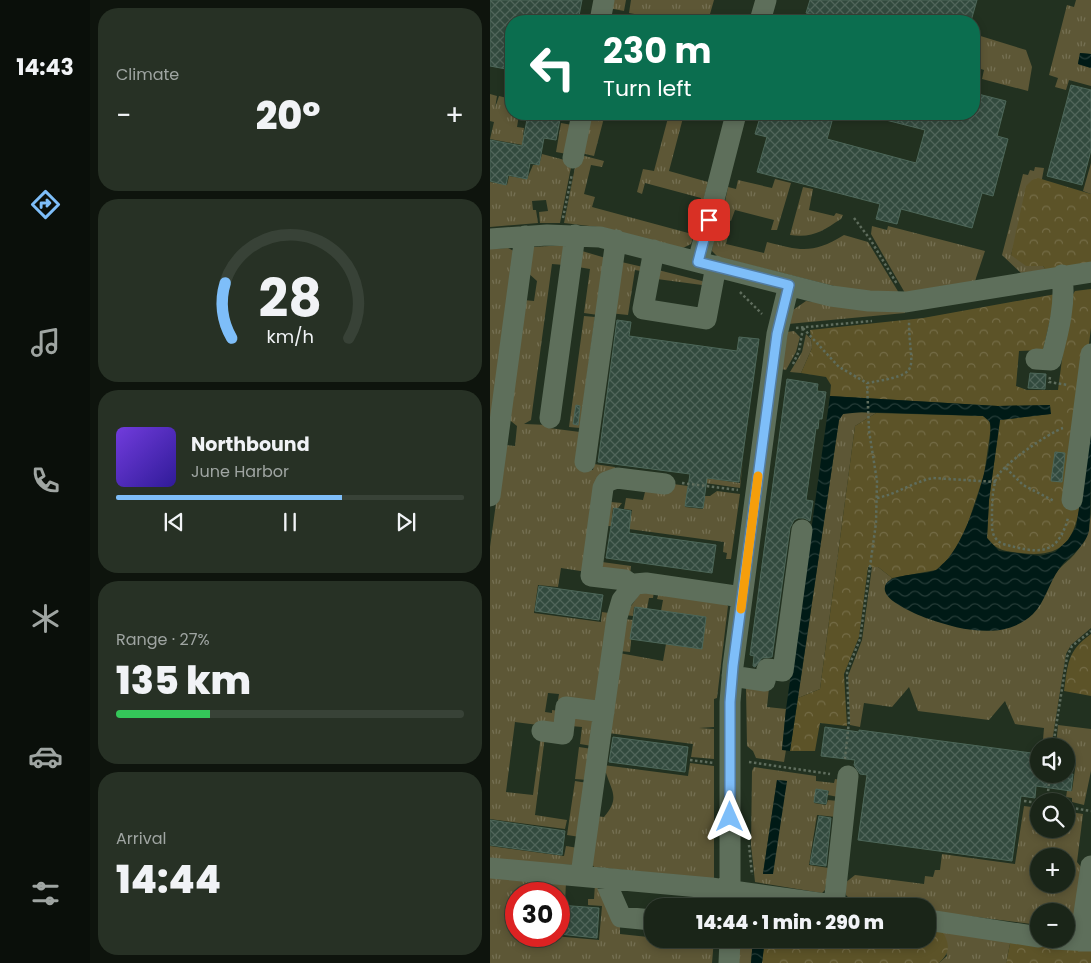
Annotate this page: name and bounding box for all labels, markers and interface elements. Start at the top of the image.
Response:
text: 230 m [603,26,711,75]
icon: left [520,35,585,100]
text: 14:43 [16,52,74,83]
text: Climate [116,63,179,86]
text: Turn left [603,73,691,104]
text: 20° [256,89,321,142]
text: − [116,96,131,135]
text: + [445,96,464,135]
icon: directions [28,187,63,222]
pin [688,199,730,241]
icon: arrive [695,206,723,234]
text: 28 [258,262,322,335]
text: km/h [266,324,314,349]
icon: music [28,325,63,360]
text: Northbound [191,431,310,458]
text: June Harbor [191,460,289,483]
icon: phone [28,463,63,498]
icon: previous [160,508,188,536]
icon: pause [276,508,304,536]
icon: next [392,508,420,536]
icon: climate [28,601,63,636]
text: Range · 27% [116,628,210,651]
text: 135 km [116,654,251,707]
map controls [1030,738,1075,948]
button: sound [1030,738,1075,783]
icon: car [28,739,63,774]
position arrow [703,790,755,842]
button: search [1030,793,1075,838]
text: Arrival [116,827,166,850]
button: + [1030,848,1075,893]
text: 14:44 [116,853,221,906]
icon: filters [28,876,63,911]
speed limit sign: 30 [505,882,570,947]
button: − [1030,903,1075,948]
text: 14:44 · 1 min · 290 m [696,909,884,936]

